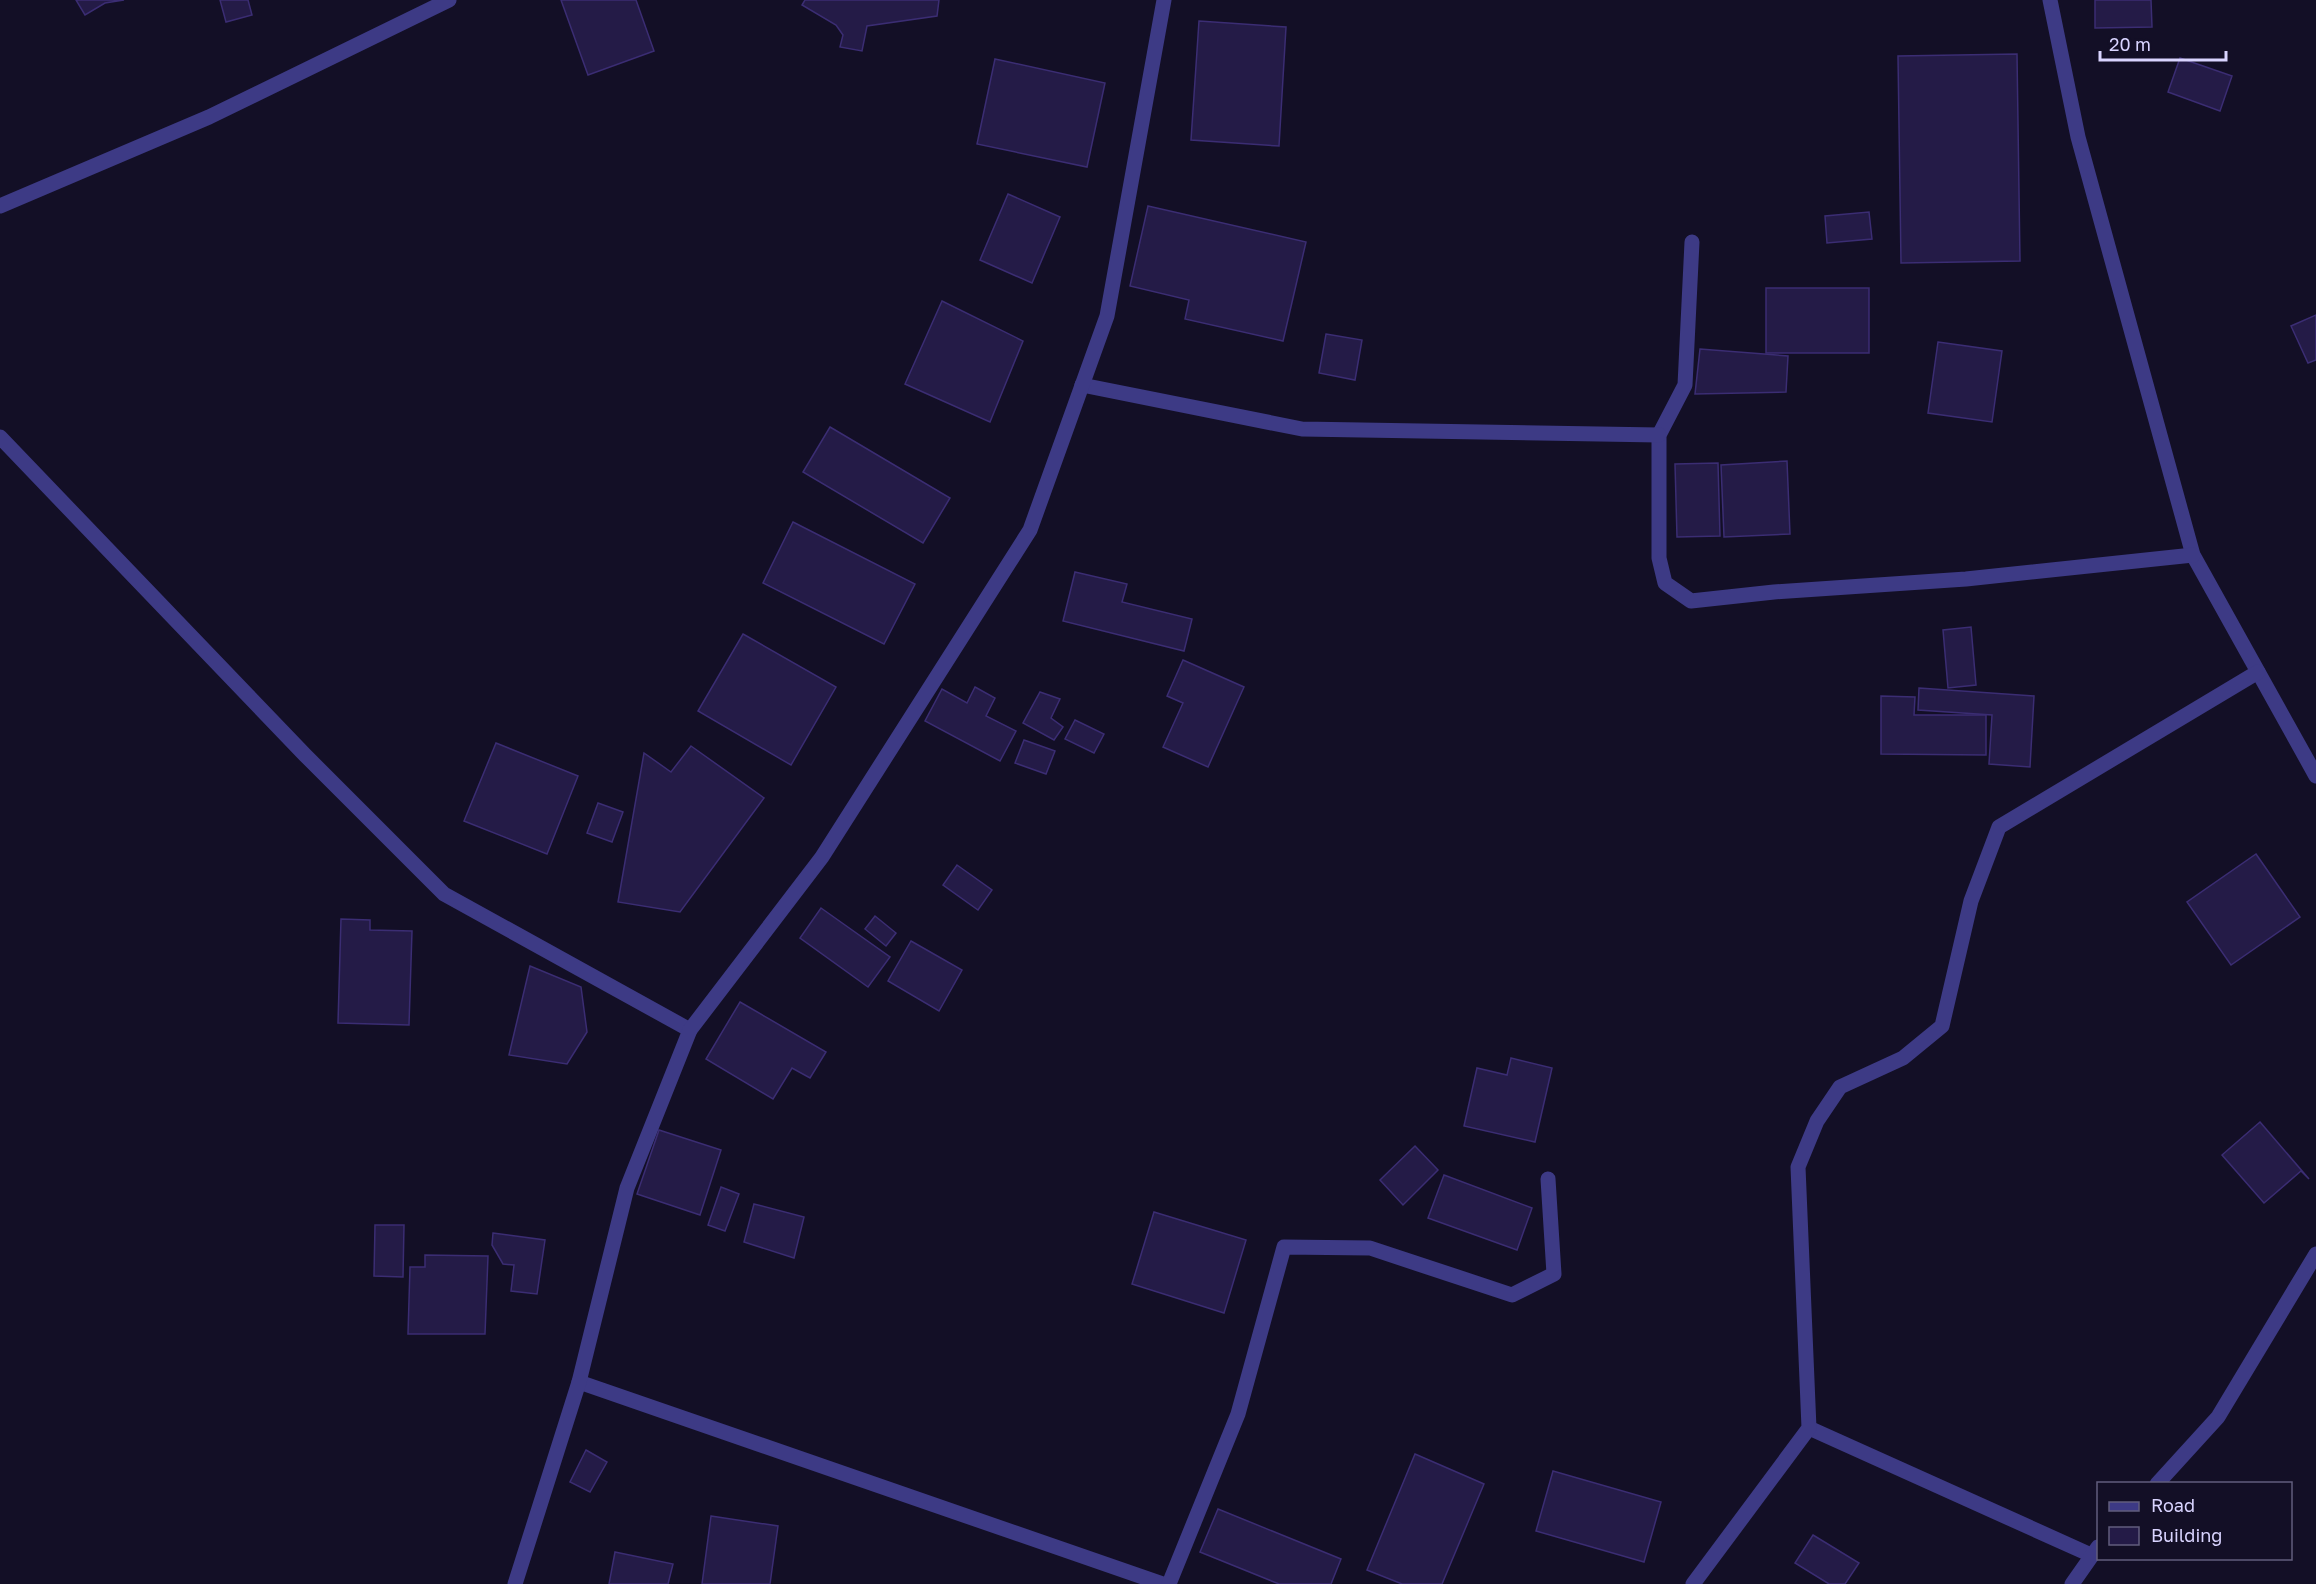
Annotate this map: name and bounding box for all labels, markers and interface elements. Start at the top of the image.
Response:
scale bar [2100,24,2226,62]
text: 20 m [2109,33,2151,55]
legend [2097,1482,2292,1560]
text: Road [2151,1494,2195,1516]
text: Building [2151,1524,2222,1546]

